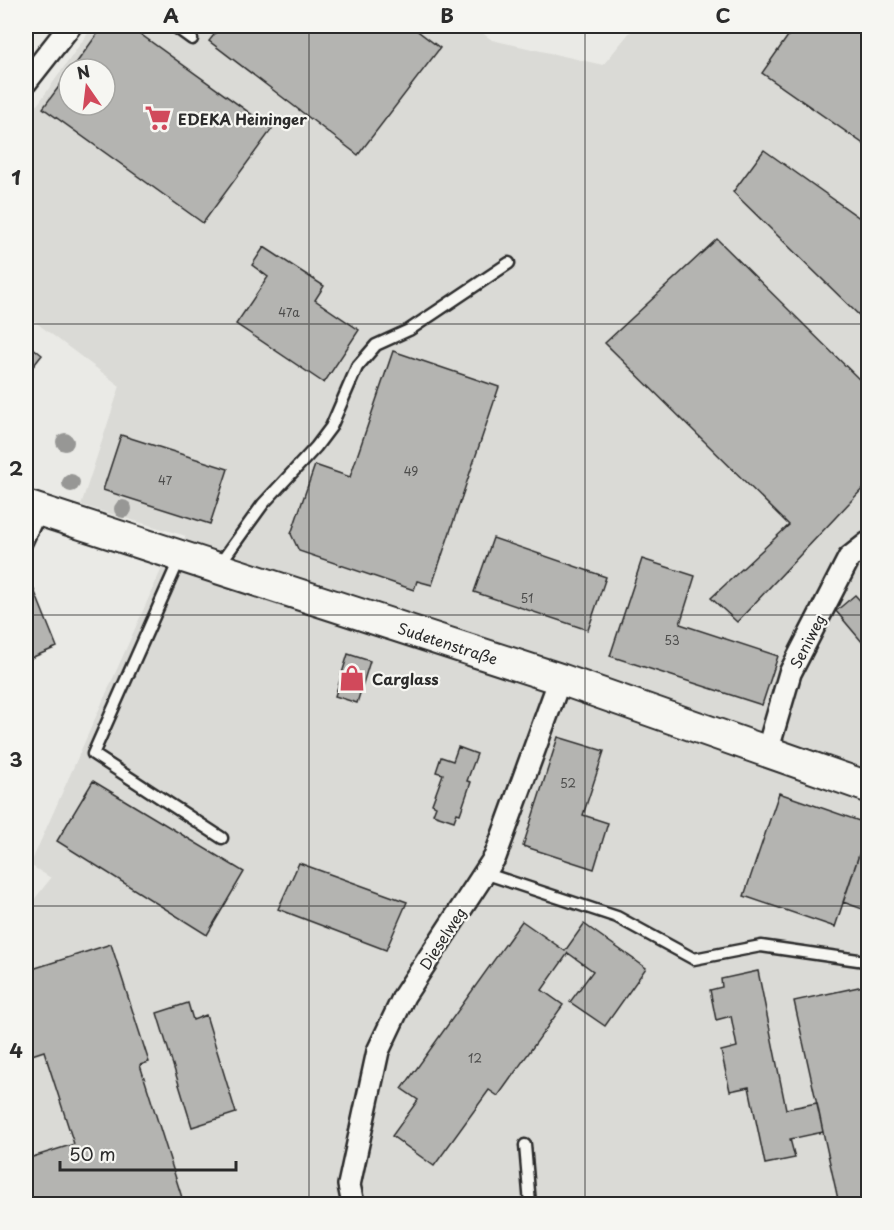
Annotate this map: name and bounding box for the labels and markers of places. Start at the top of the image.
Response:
supermarket icon: EDEKA Heininger [143,103,173,133]
place label: EDEKA Heininger [178,107,307,130]
shop icon: Carglass [337,663,367,693]
place label: Carglass [372,667,439,690]

